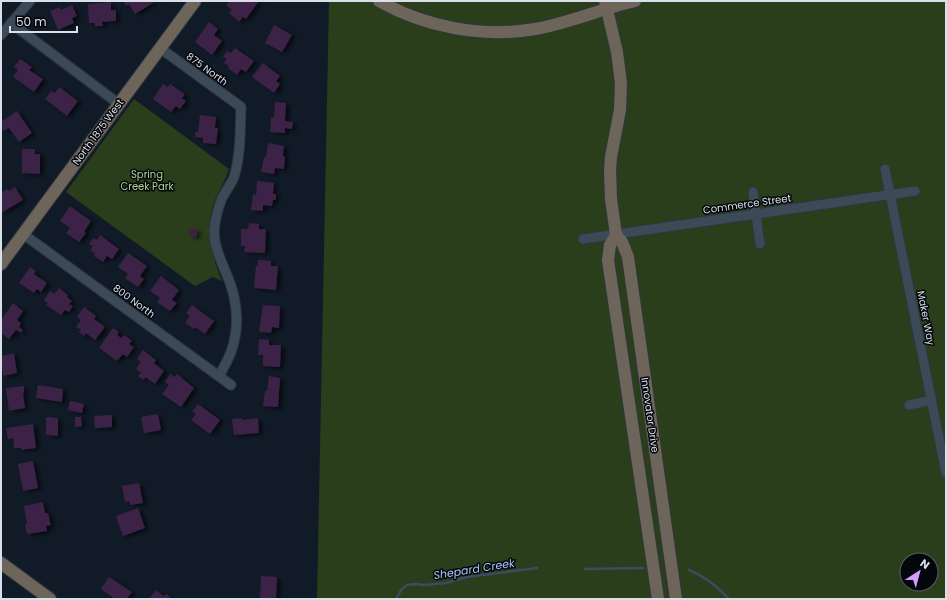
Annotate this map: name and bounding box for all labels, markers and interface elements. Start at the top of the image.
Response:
scale bar [10,8,77,34]
text: 50 m [16,13,47,30]
street label: 875 North [183,49,231,89]
street label: North 1875 West [69,96,127,168]
park label: Spring Creek Park [120,167,174,194]
street label: Commerce Street [702,190,792,218]
street label: 800 North [110,281,158,321]
street label: Maker Way [913,289,939,347]
street label: Innovator Drive [637,377,663,453]
north arrow [899,552,939,592]
water label: Shepard Creek [432,554,517,583]
text: N [917,555,933,573]

